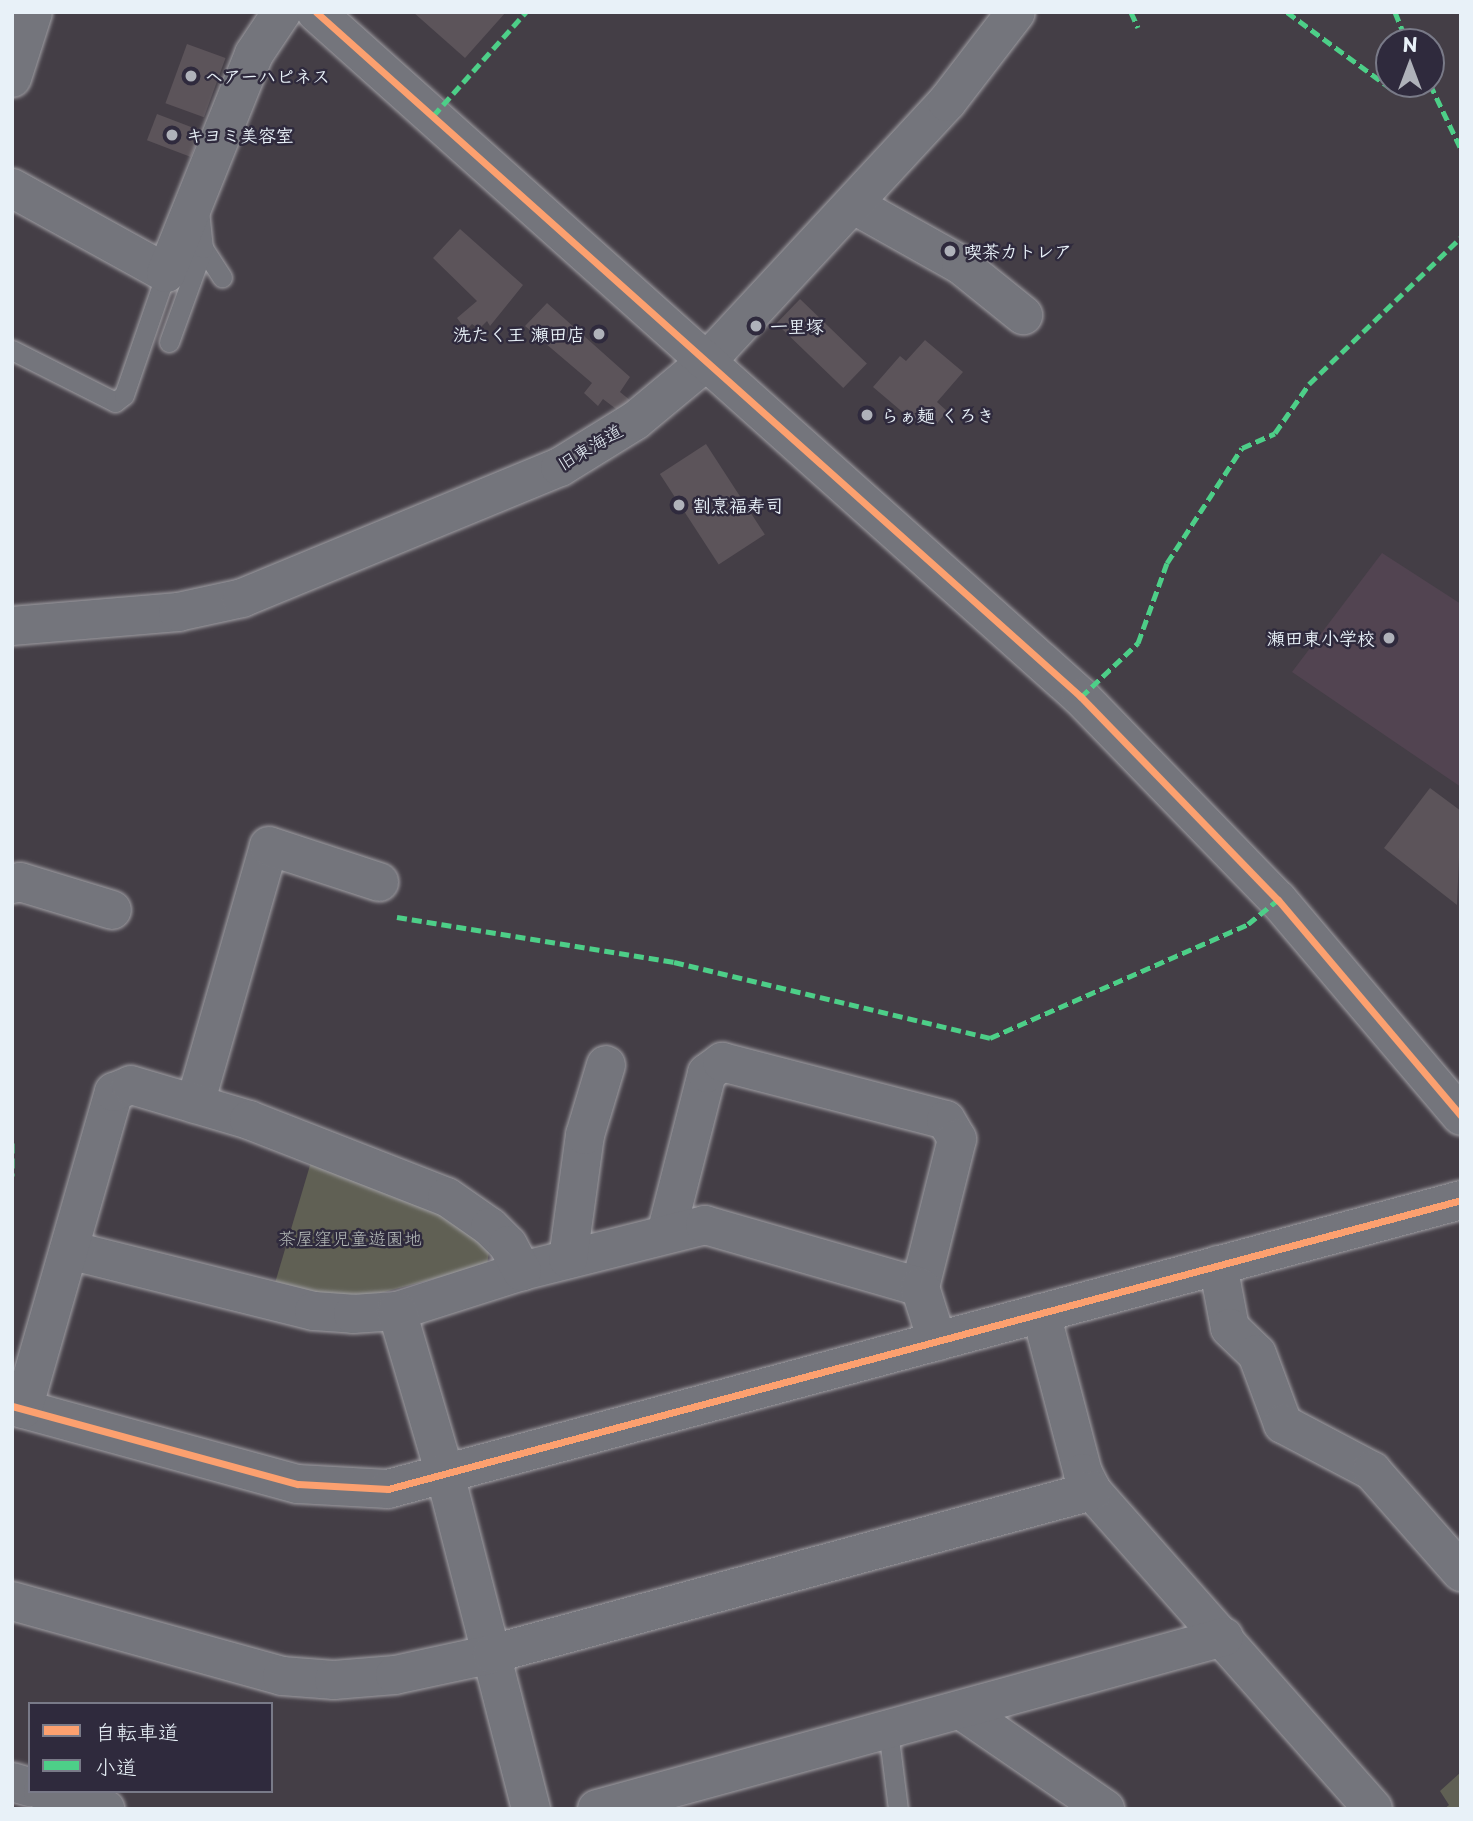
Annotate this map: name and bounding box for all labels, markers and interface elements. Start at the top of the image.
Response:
north arrow [1375,28,1445,98]
text: N [1402,30,1418,58]
place label: ヘアーハピネス [205,65,330,87]
marker: ヘアーハピネス [183,68,199,84]
place label: キヨミ美容室 [186,124,294,146]
marker: キヨミ美容室 [164,127,180,143]
place label: 喫茶カトレア [964,240,1072,262]
marker: 喫茶カトレア [942,243,958,259]
place label: 一里塚 [770,315,824,337]
marker: 一里塚 [748,318,764,334]
place label: 洗たく王 瀬田店 [453,323,585,345]
marker: 洗たく王 瀬田店 [591,326,607,342]
place label: らぁ麺 くろき [881,404,995,426]
marker: らぁ麺 くろき [859,407,875,423]
street label: 旧東海道 [554,419,626,475]
place label: 割烹福寿司 [693,494,783,516]
marker: 割烹福寿司 [671,497,687,513]
place label: 瀬田東小学校 [1267,627,1375,649]
marker: 瀬田東小学校 [1381,630,1397,646]
park label: 茶屋窪児童遊園地 [278,1227,422,1249]
legend [28,1702,273,1793]
text: 自転車道 [95,1715,179,1747]
text: 小道 [95,1750,137,1782]

